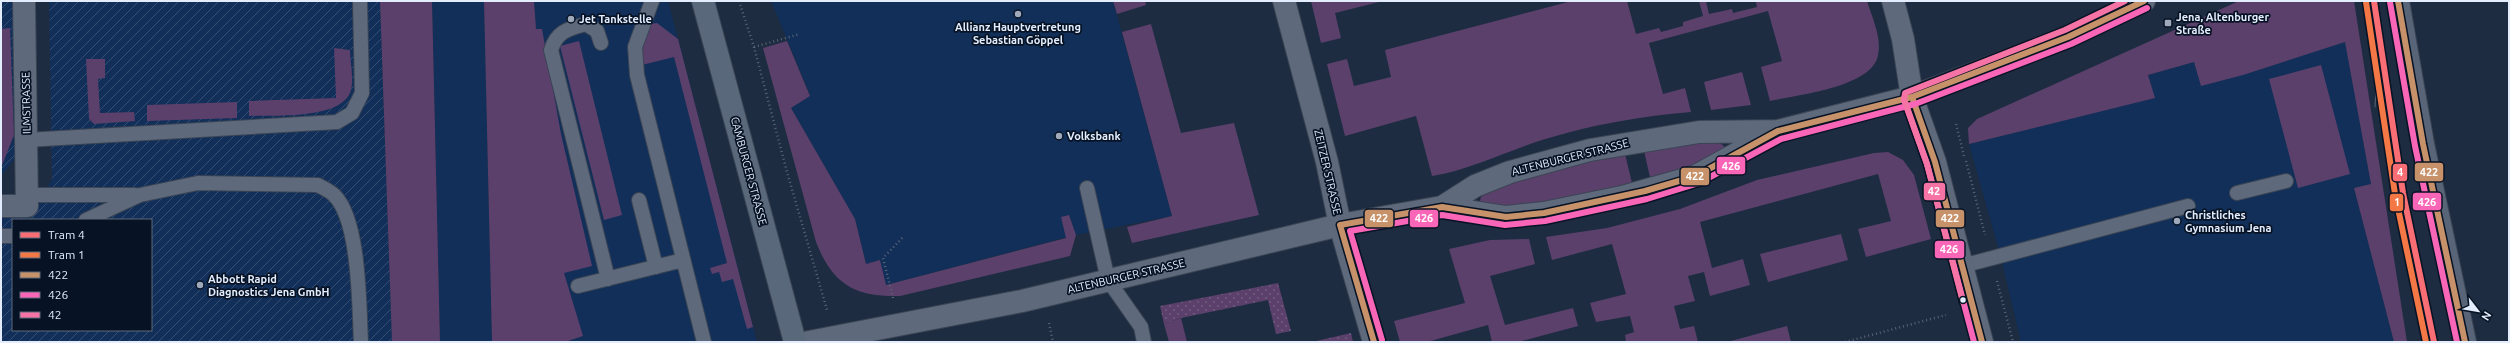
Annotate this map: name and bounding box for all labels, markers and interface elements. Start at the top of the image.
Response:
marker: Allianz Hauptvertretung Sebastian Göppel [1013,9,1023,19]
place label: Jena, Altenburger Straße [2176,11,2269,36]
place label: Jet Tankstelle [579,13,652,25]
marker: Jet Tankstelle [566,14,576,24]
marker: Jena, Altenburger Straße [2163,18,2173,28]
place label: Allianz Hauptvertretung Sebastian Göppel [955,21,1081,46]
street label: ILMSTRASSE [19,72,33,134]
street label: CAMBURGER STRASSE [729,115,769,227]
street label: ZEITZER STRASSE [1312,128,1344,216]
place label: Volksbank [1067,130,1121,142]
marker: Volksbank [1054,131,1064,141]
street label: ALTENBURGER STRASSE [1510,137,1630,177]
line badge: 426 [1716,156,1746,175]
text: 426 [1722,160,1740,172]
line badge: 422 [2414,162,2444,182]
line badge: 4 [2392,163,2408,182]
text: 4 [2397,166,2403,178]
text: 422 [2420,166,2438,178]
line badge: 422 [1680,167,1710,186]
text: 422 [1686,170,1704,182]
line badge: 42 [1923,182,1946,201]
text: 42 [1928,185,1940,197]
line badge: 426 [2412,192,2442,211]
line badge: 1 [2389,193,2404,212]
text: 1 [2394,196,2400,208]
text: 426 [2418,196,2436,208]
line badge: 422 [1364,209,1394,228]
line badge: 426 [1409,209,1439,228]
line badge: 422 [1935,209,1965,228]
place label: Christliches Gymnasium Jena [2185,209,2271,234]
text: 422 [1370,212,1388,224]
text: 426 [1415,212,1433,224]
text: 422 [1941,212,1959,224]
marker: Christliches Gymnasium Jena [2172,216,2182,226]
legend [12,219,152,331]
text: Tram 4 [48,228,85,241]
line badge: 426 [1934,240,1965,259]
text: 426 [1940,243,1958,255]
text: Tram 1 [48,248,85,261]
street label: ALTENBURGER STRASSE [1066,257,1186,295]
text: 422 [48,268,68,281]
place label: Abbott Rapid Diagnostics Jena GmbH [208,273,330,298]
marker: Abbott Rapid Diagnostics Jena GmbH [195,280,205,290]
text: 426 [48,288,69,301]
north arrow [2458,291,2498,331]
unlabelled marker [1958,295,1968,305]
text: 42 [48,308,62,321]
text: N [2479,310,2494,323]

